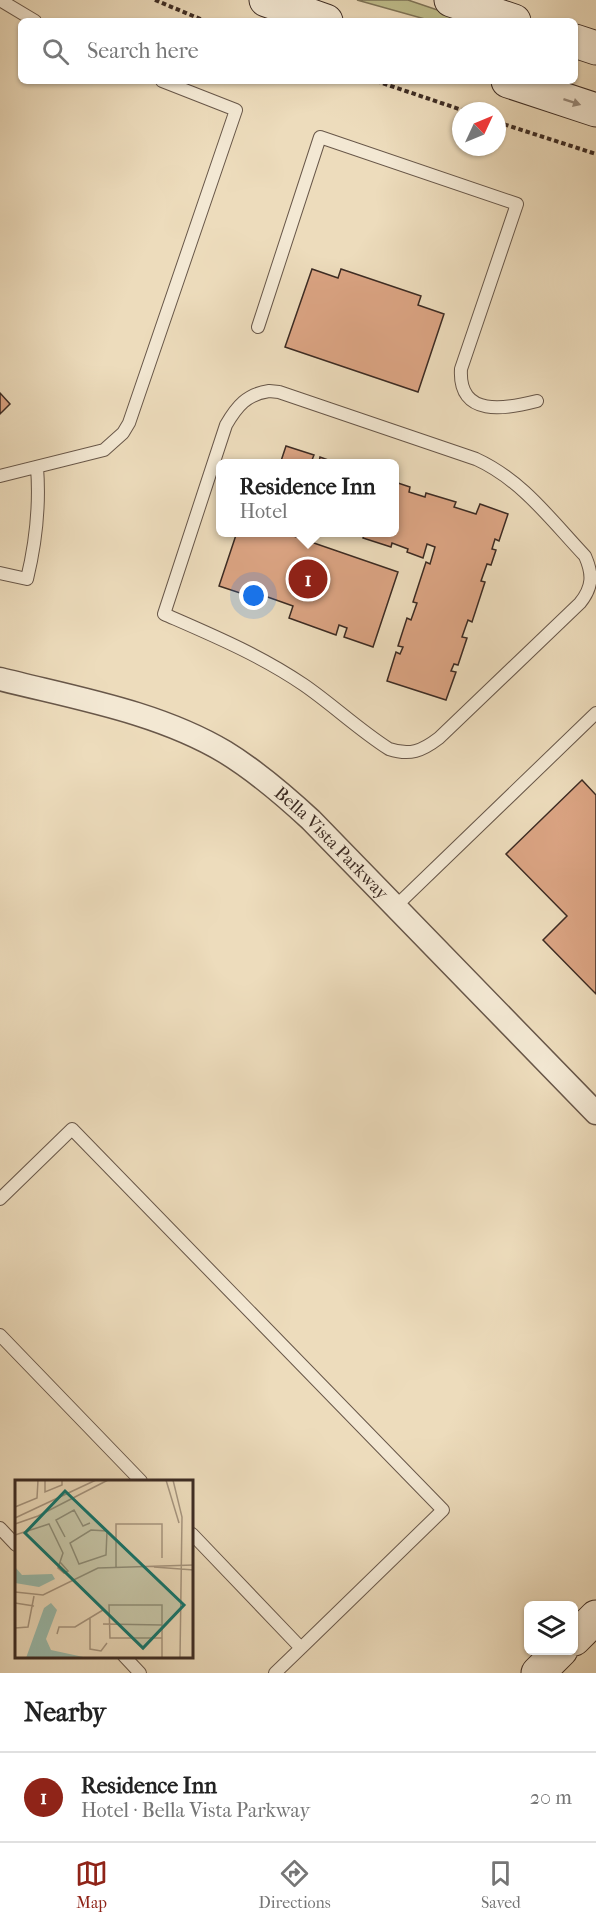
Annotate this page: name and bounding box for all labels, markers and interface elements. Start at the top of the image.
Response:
search box [18,18,578,84]
icon: search [39,35,72,68]
text: Search here [87,38,199,64]
one-way arrow [563,98,581,107]
north arrow [452,102,506,156]
popup [216,459,399,537]
text: Residence Inn [240,474,375,500]
text: Hotel [240,500,288,523]
pin: 1 [288,556,328,602]
your location [239,581,268,610]
street label: Bella Vista Parkway [270,782,393,905]
inset map [15,1480,194,1658]
map controls [524,1601,578,1655]
button: layers [524,1601,578,1655]
text: Nearby [24,1697,106,1728]
text: Residence Inn [81,1773,217,1799]
text: 1 [40,1786,47,1809]
text: 20 m [530,1786,572,1809]
text: Hotel · Bella Vista Parkway [81,1799,310,1822]
tab: Map [75,1857,108,1912]
tab: Directions [259,1857,331,1912]
tab: Saved [481,1857,521,1912]

